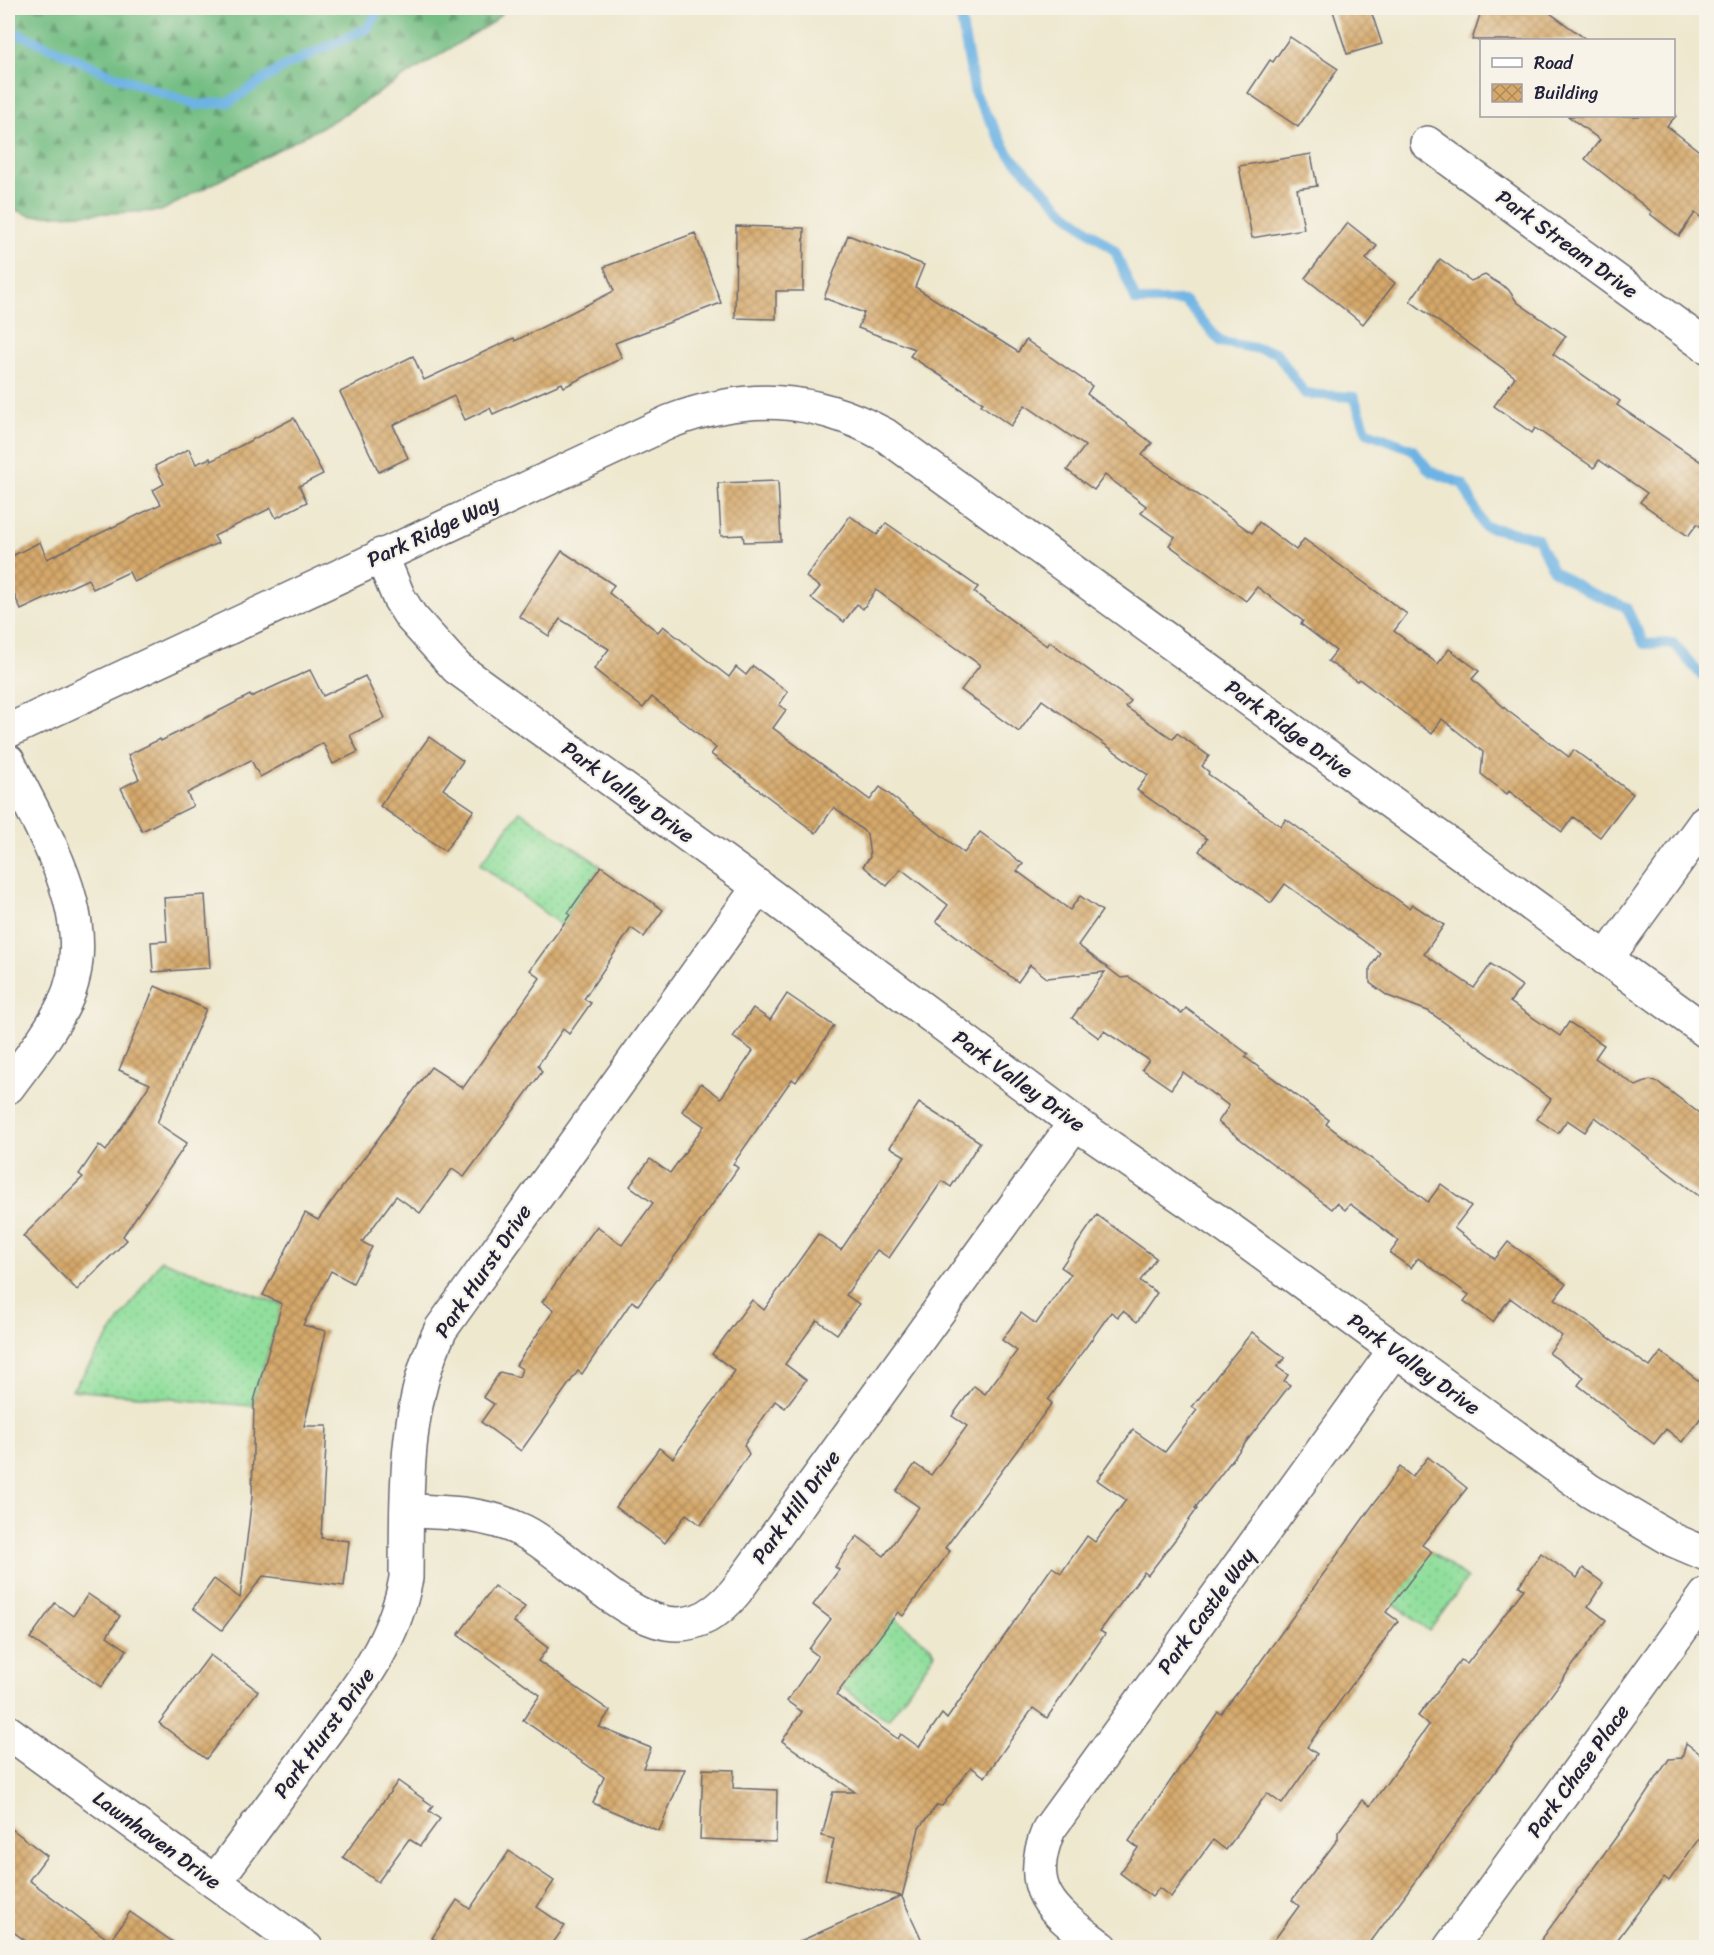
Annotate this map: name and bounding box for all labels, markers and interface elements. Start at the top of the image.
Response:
legend [1480,39,1675,117]
text: Road [1534,47,1574,79]
text: Building [1534,77,1598,109]
street label: Park Stream Drive [1487,179,1647,309]
street label: Park Ridge Way [360,484,506,578]
street label: Park Ridge Drive [1216,669,1362,789]
street label: Park Valley Drive [553,730,703,854]
street label: Park Valley Drive [944,1019,1094,1143]
street label: Park Hurst Drive [424,1196,542,1346]
street label: Park Valley Drive [1339,1302,1489,1426]
street label: Park Hill Drive [741,1441,851,1572]
street label: Park Castle Way [1147,1539,1265,1682]
street label: Park Hurst Drive [263,1659,385,1807]
street label: Park Chase Place [1516,1696,1640,1846]
street label: Lawnhaven Drive [84,1780,230,1900]

